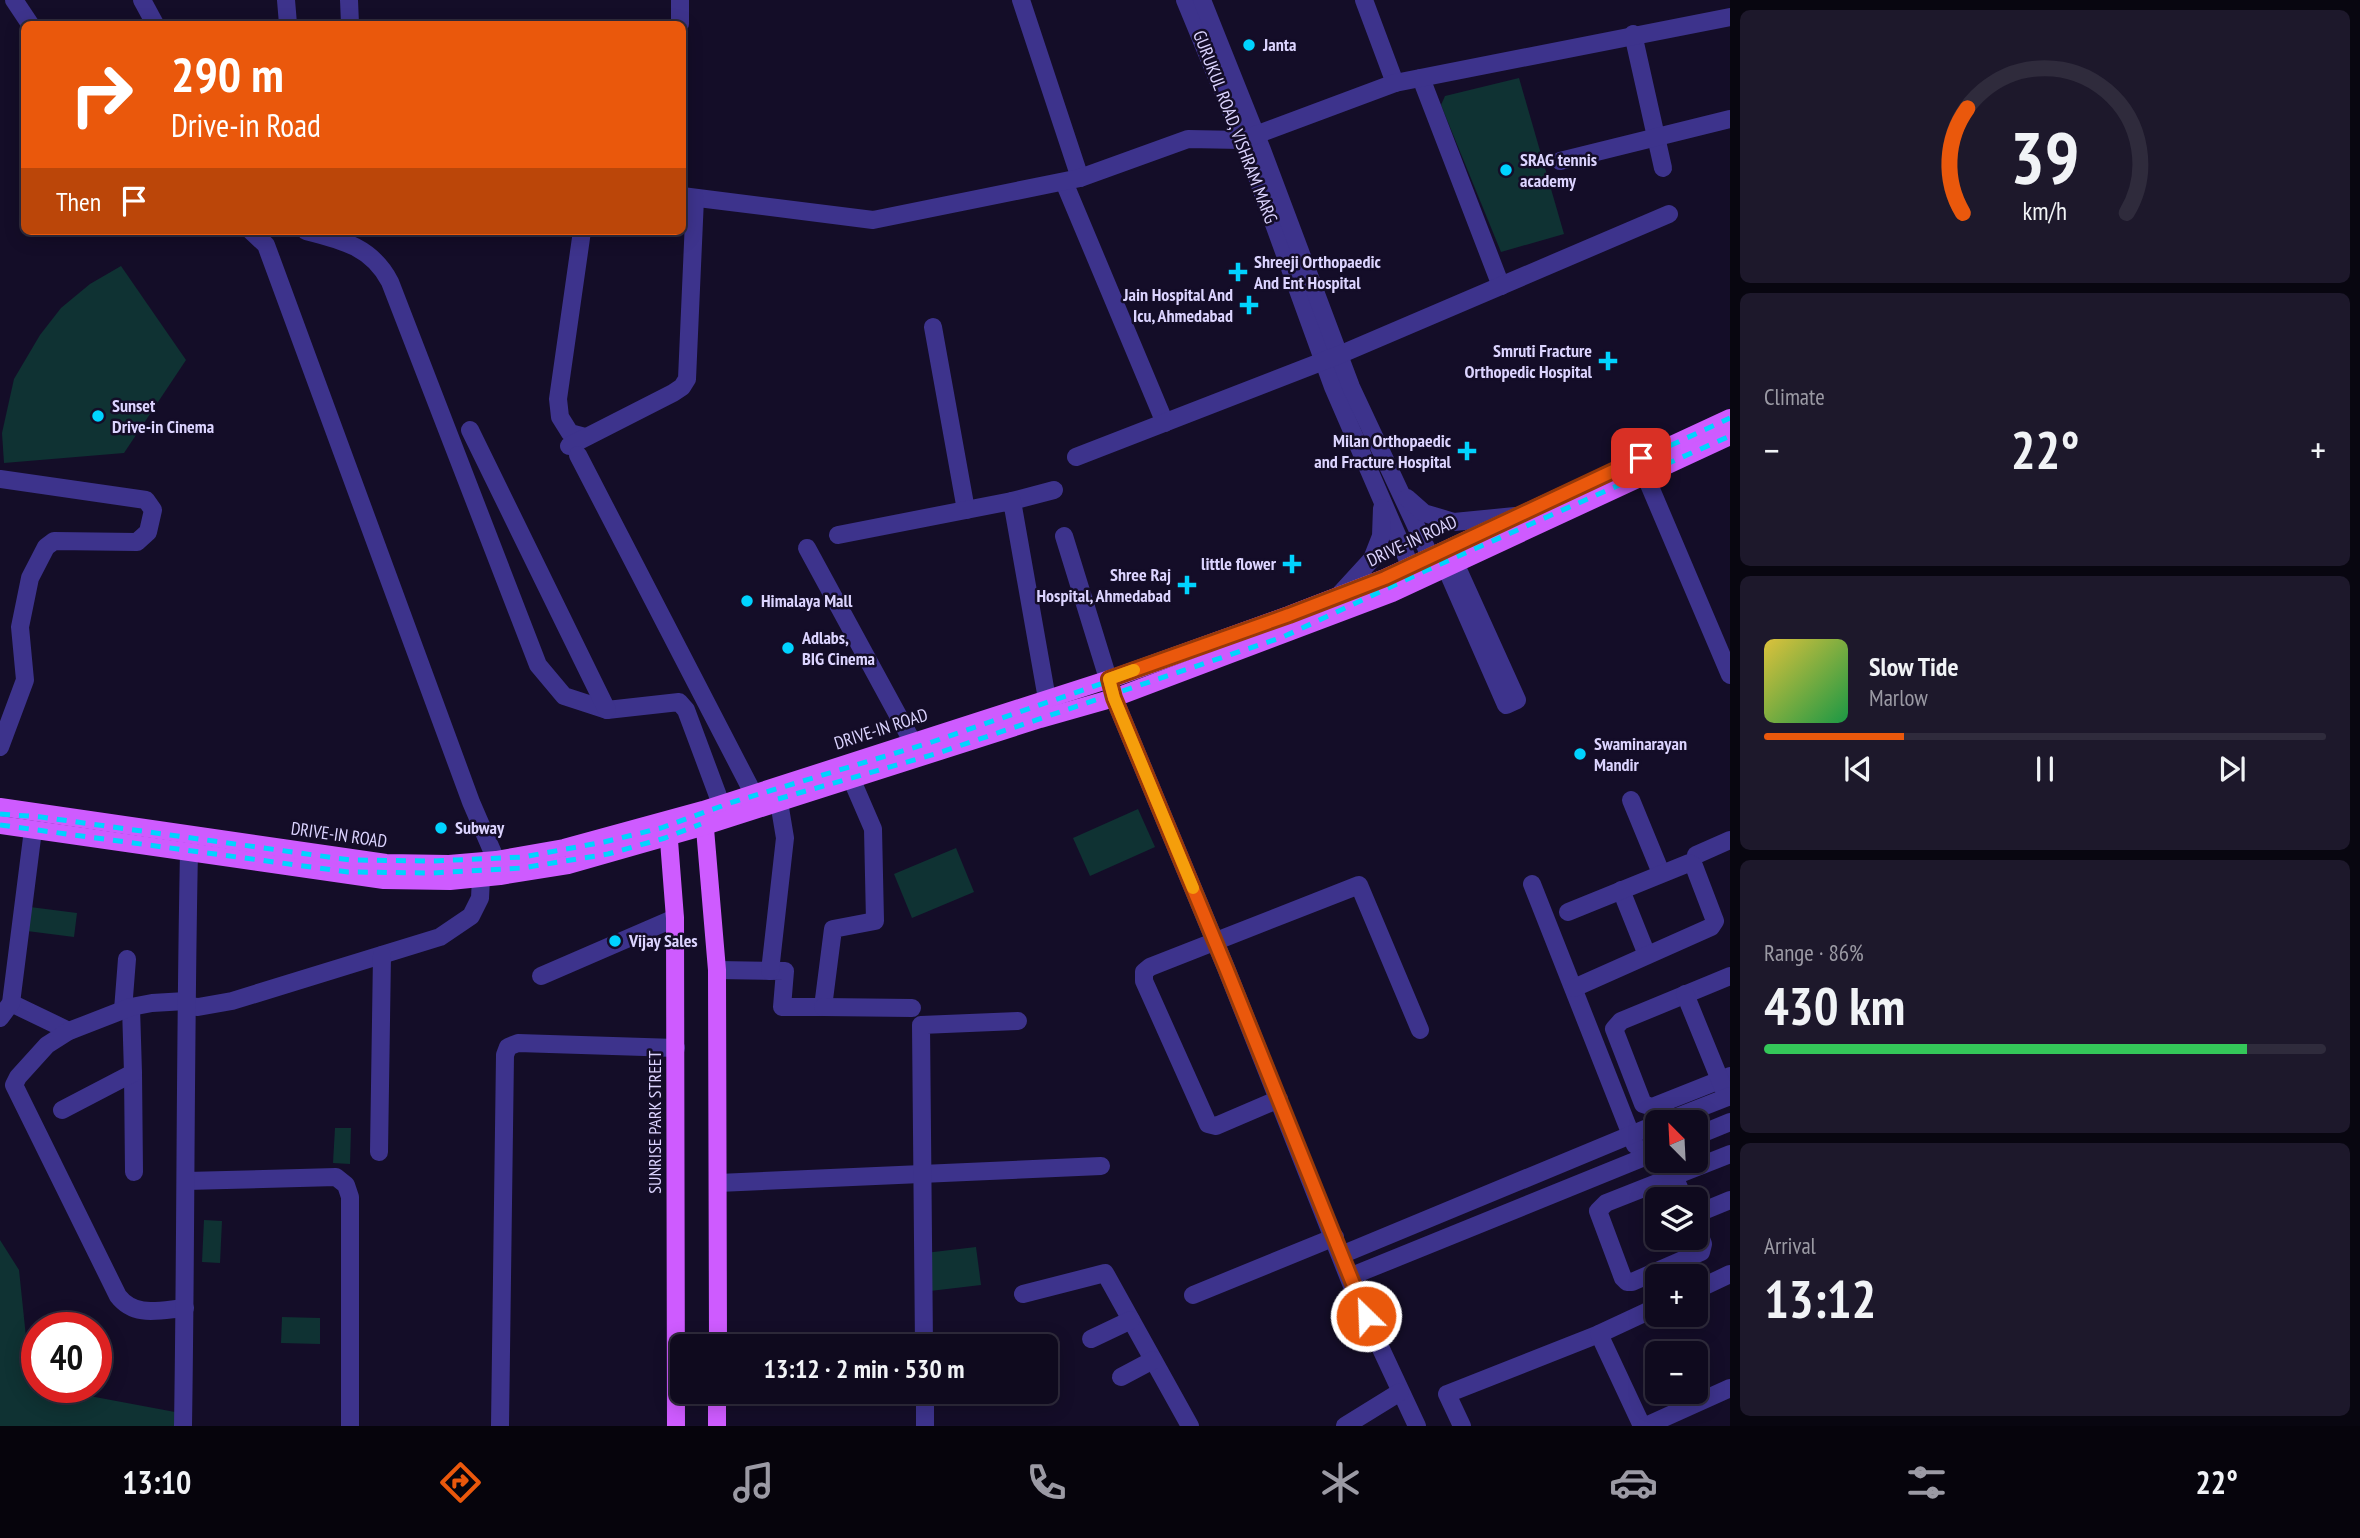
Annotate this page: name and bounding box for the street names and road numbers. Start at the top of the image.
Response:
street label: GURUKUL ROAD, VISHRAM MARG [1188,27,1283,227]
street label: DRIVE-IN ROAD [1363,510,1461,571]
street label: DRIVE-IN ROAD [831,703,930,754]
street label: DRIVE-IN ROAD [289,816,389,853]
street label: SUNRISE PARK STREET [643,1050,666,1194]

